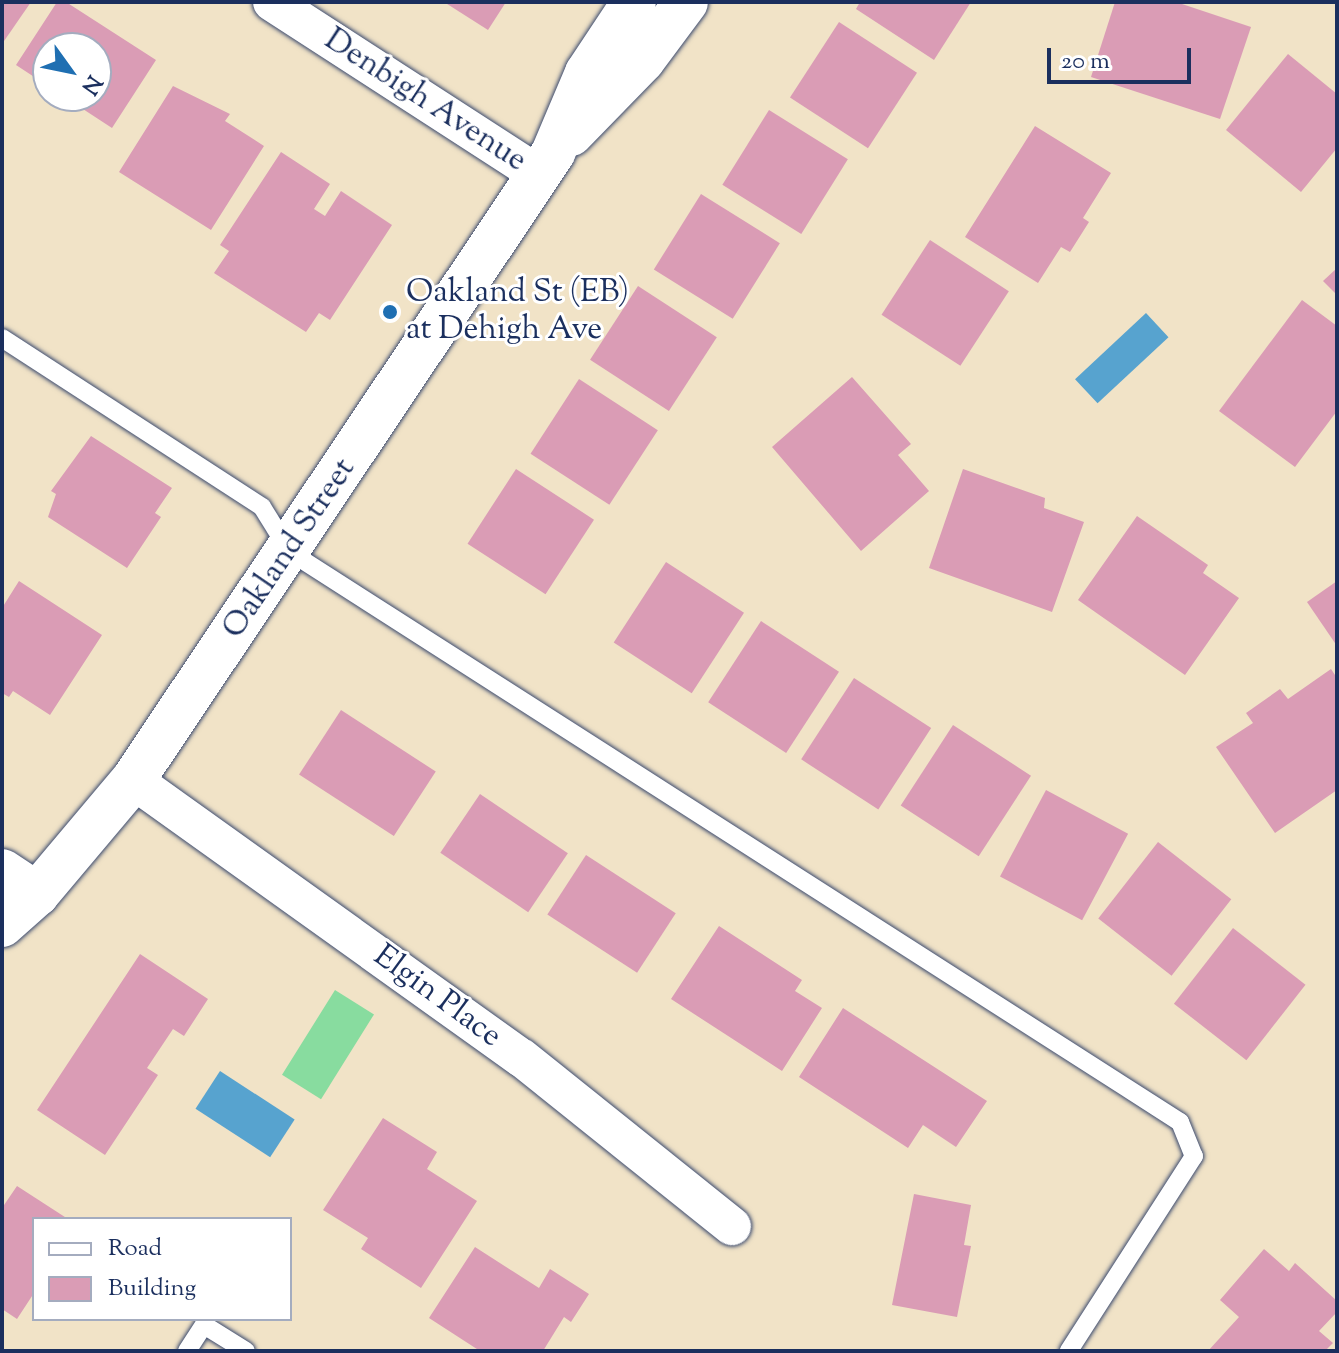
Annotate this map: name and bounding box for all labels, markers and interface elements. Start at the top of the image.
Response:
street label: Denbigh Avenue [317,21,533,181]
north arrow [32,32,112,112]
scale bar [1051,32,1195,82]
text: 20 m [1061,45,1110,79]
text: N [72,68,109,100]
place label: Oakland St (EB) at Dehigh Ave [406,275,629,350]
marker: Oakland St (EB) at Dehigh Ave [381,303,399,321]
street label: Oakland Street [216,452,364,646]
street label: Elgin Place [365,938,509,1056]
legend [32,1217,292,1321]
text: Road [108,1232,162,1266]
text: Building [108,1272,196,1306]

